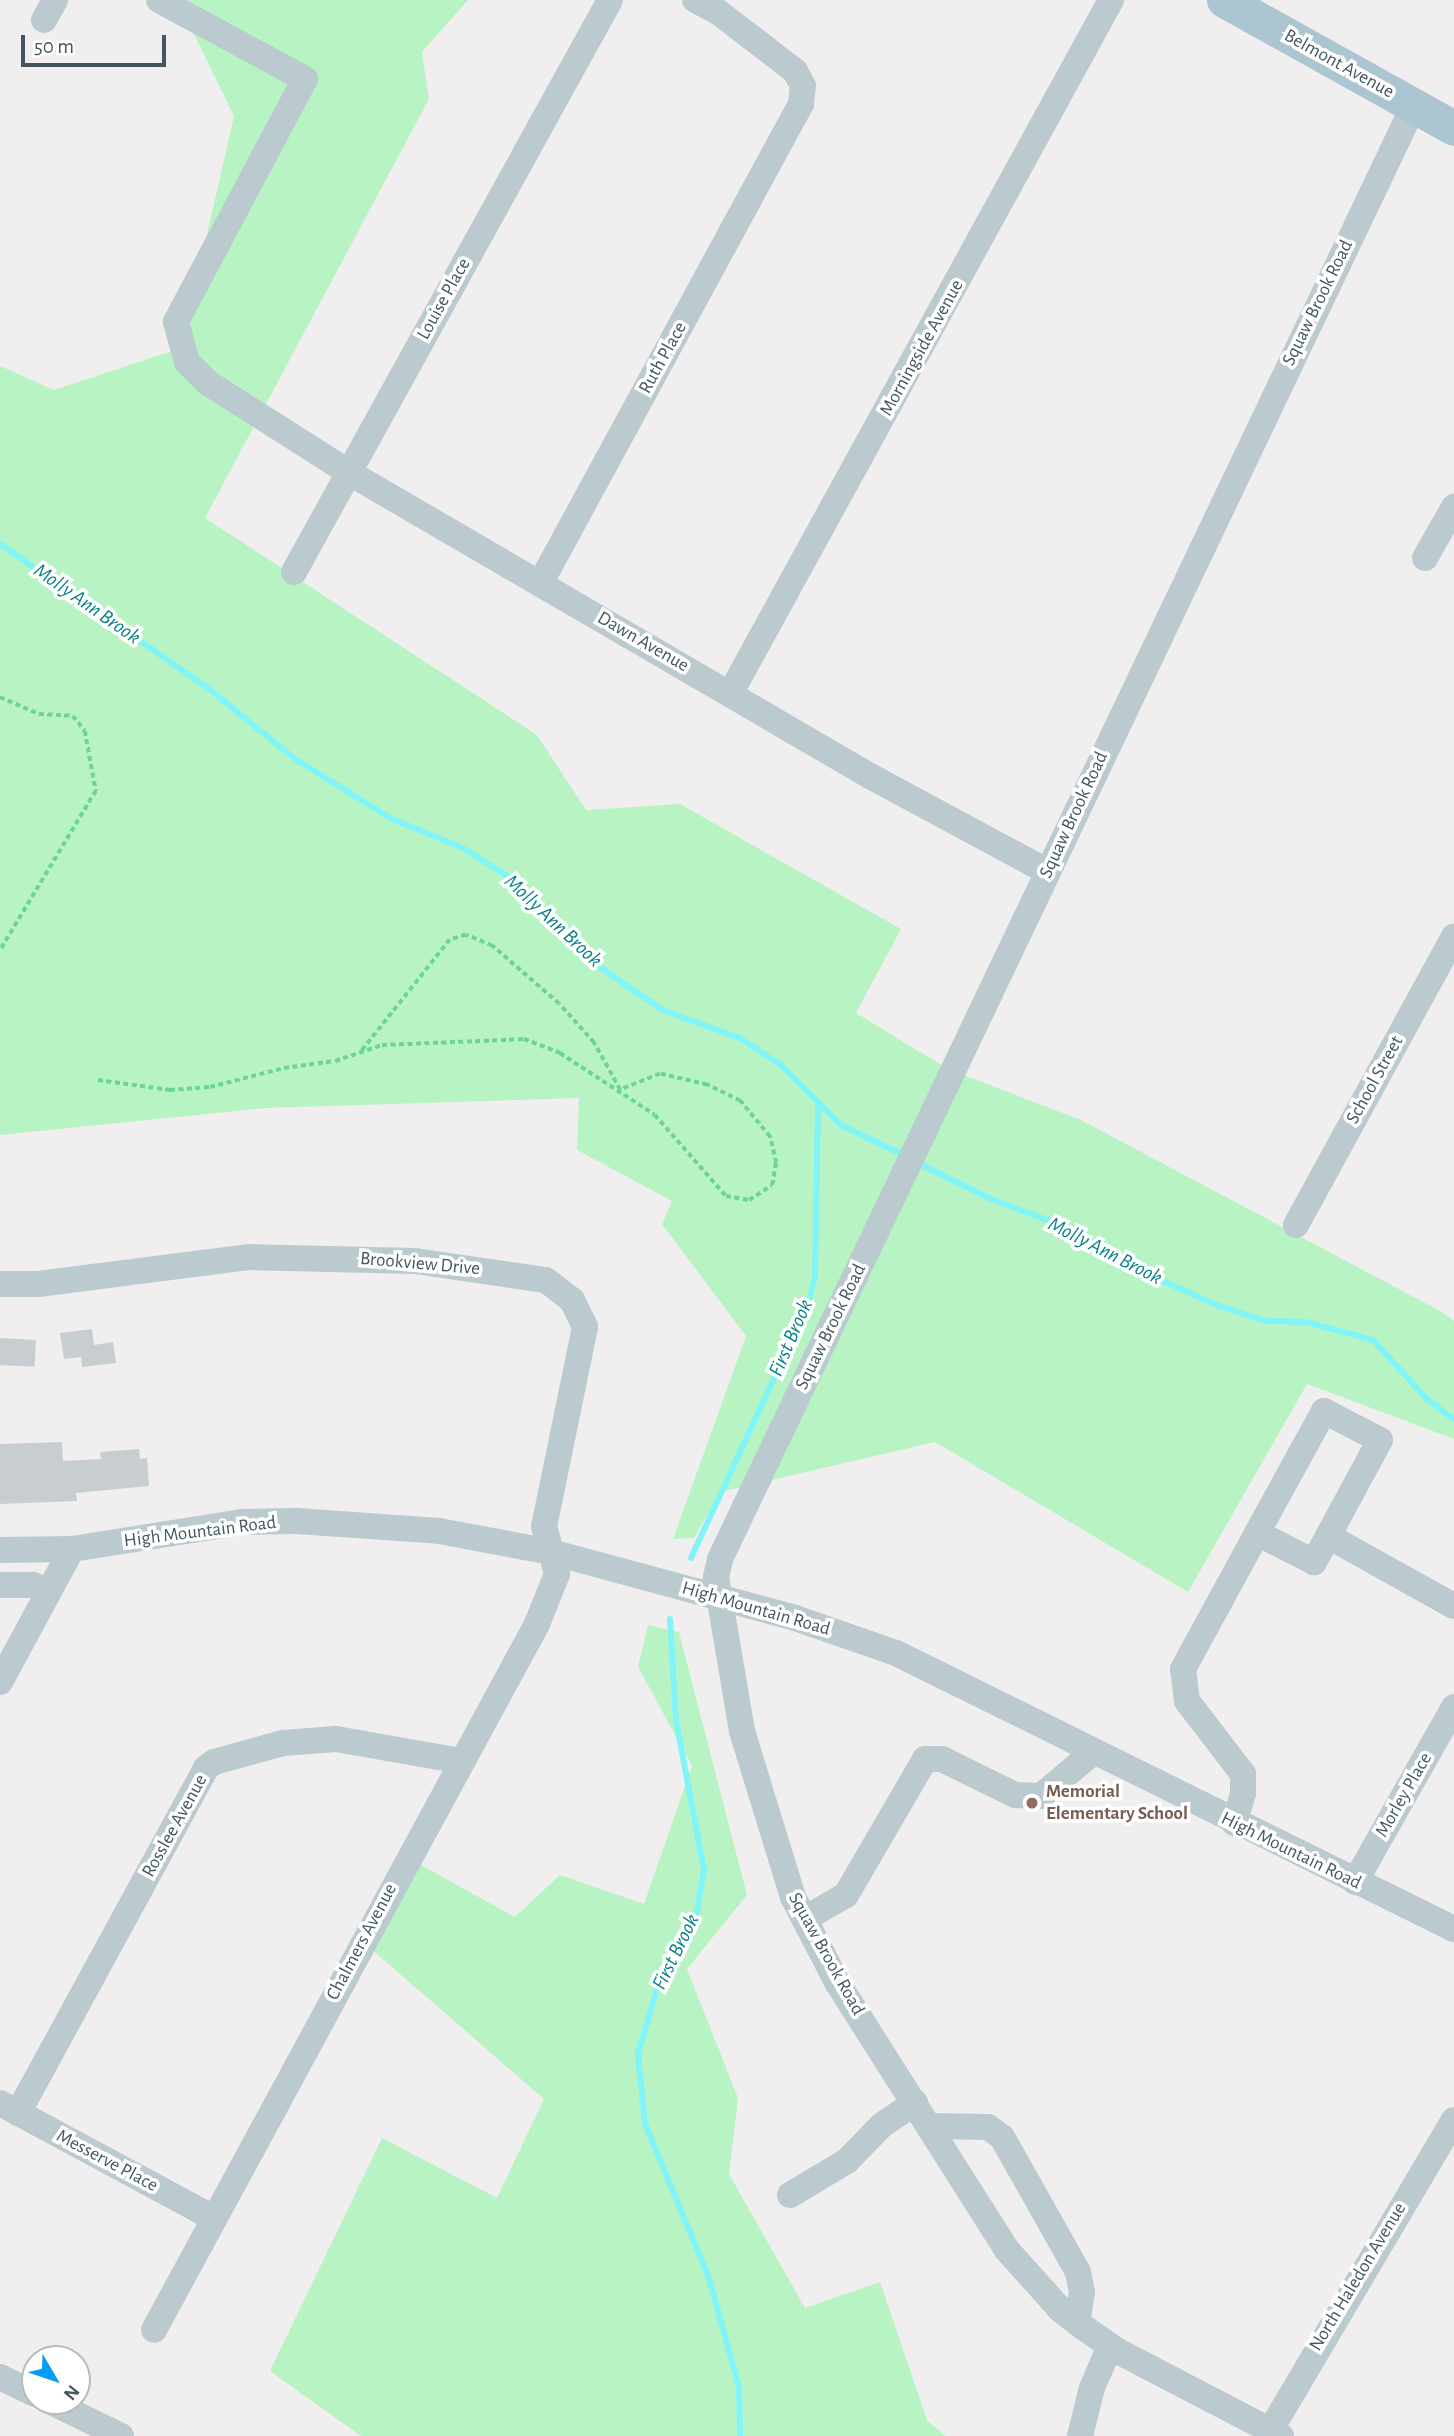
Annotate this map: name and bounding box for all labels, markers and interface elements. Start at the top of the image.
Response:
scale bar [24,21,170,65]
street label: Belmont Avenue [1280,24,1398,104]
text: 50 m [34,36,74,57]
street label: Squaw Brook Road [1278,237,1358,369]
street label: Louise Place [412,254,476,344]
street label: Morningside Avenue [875,276,969,420]
street label: Ruth Place [634,318,692,398]
water label: Molly Ann Brook [29,558,145,650]
street label: Dawn Avenue [593,607,693,677]
street label: Squaw Brook Road [1035,748,1113,882]
water label: Molly Ann Brook [499,869,607,973]
street label: School Street [1342,1032,1408,1128]
water label: Molly Ann Brook [1044,1211,1166,1291]
street label: Brookview Drive [359,1247,481,1281]
street label: Squaw Brook Road [791,1261,871,1393]
water label: First Brook [764,1296,818,1380]
street label: High Mountain Road [123,1511,277,1553]
street label: High Mountain Road [679,1577,833,1641]
street label: Morley Place [1371,1749,1437,1841]
street label: Rosslee Avenue [137,1771,213,1881]
place label: Memorial Elementary School [1046,1781,1188,1825]
marker: Memorial Elementary School [1024,1795,1040,1811]
street label: High Mountain Road [1217,1807,1365,1895]
street label: Chalmers Avenue [322,1880,402,2004]
street label: Squaw Brook Road [783,1889,869,2019]
water label: First Brook [647,1910,705,1994]
street label: Messerve Place [52,2125,162,2197]
street label: North Haledon Avenue [1305,2199,1411,2355]
north arrow [21,2345,91,2415]
text: N [60,2381,83,2403]

